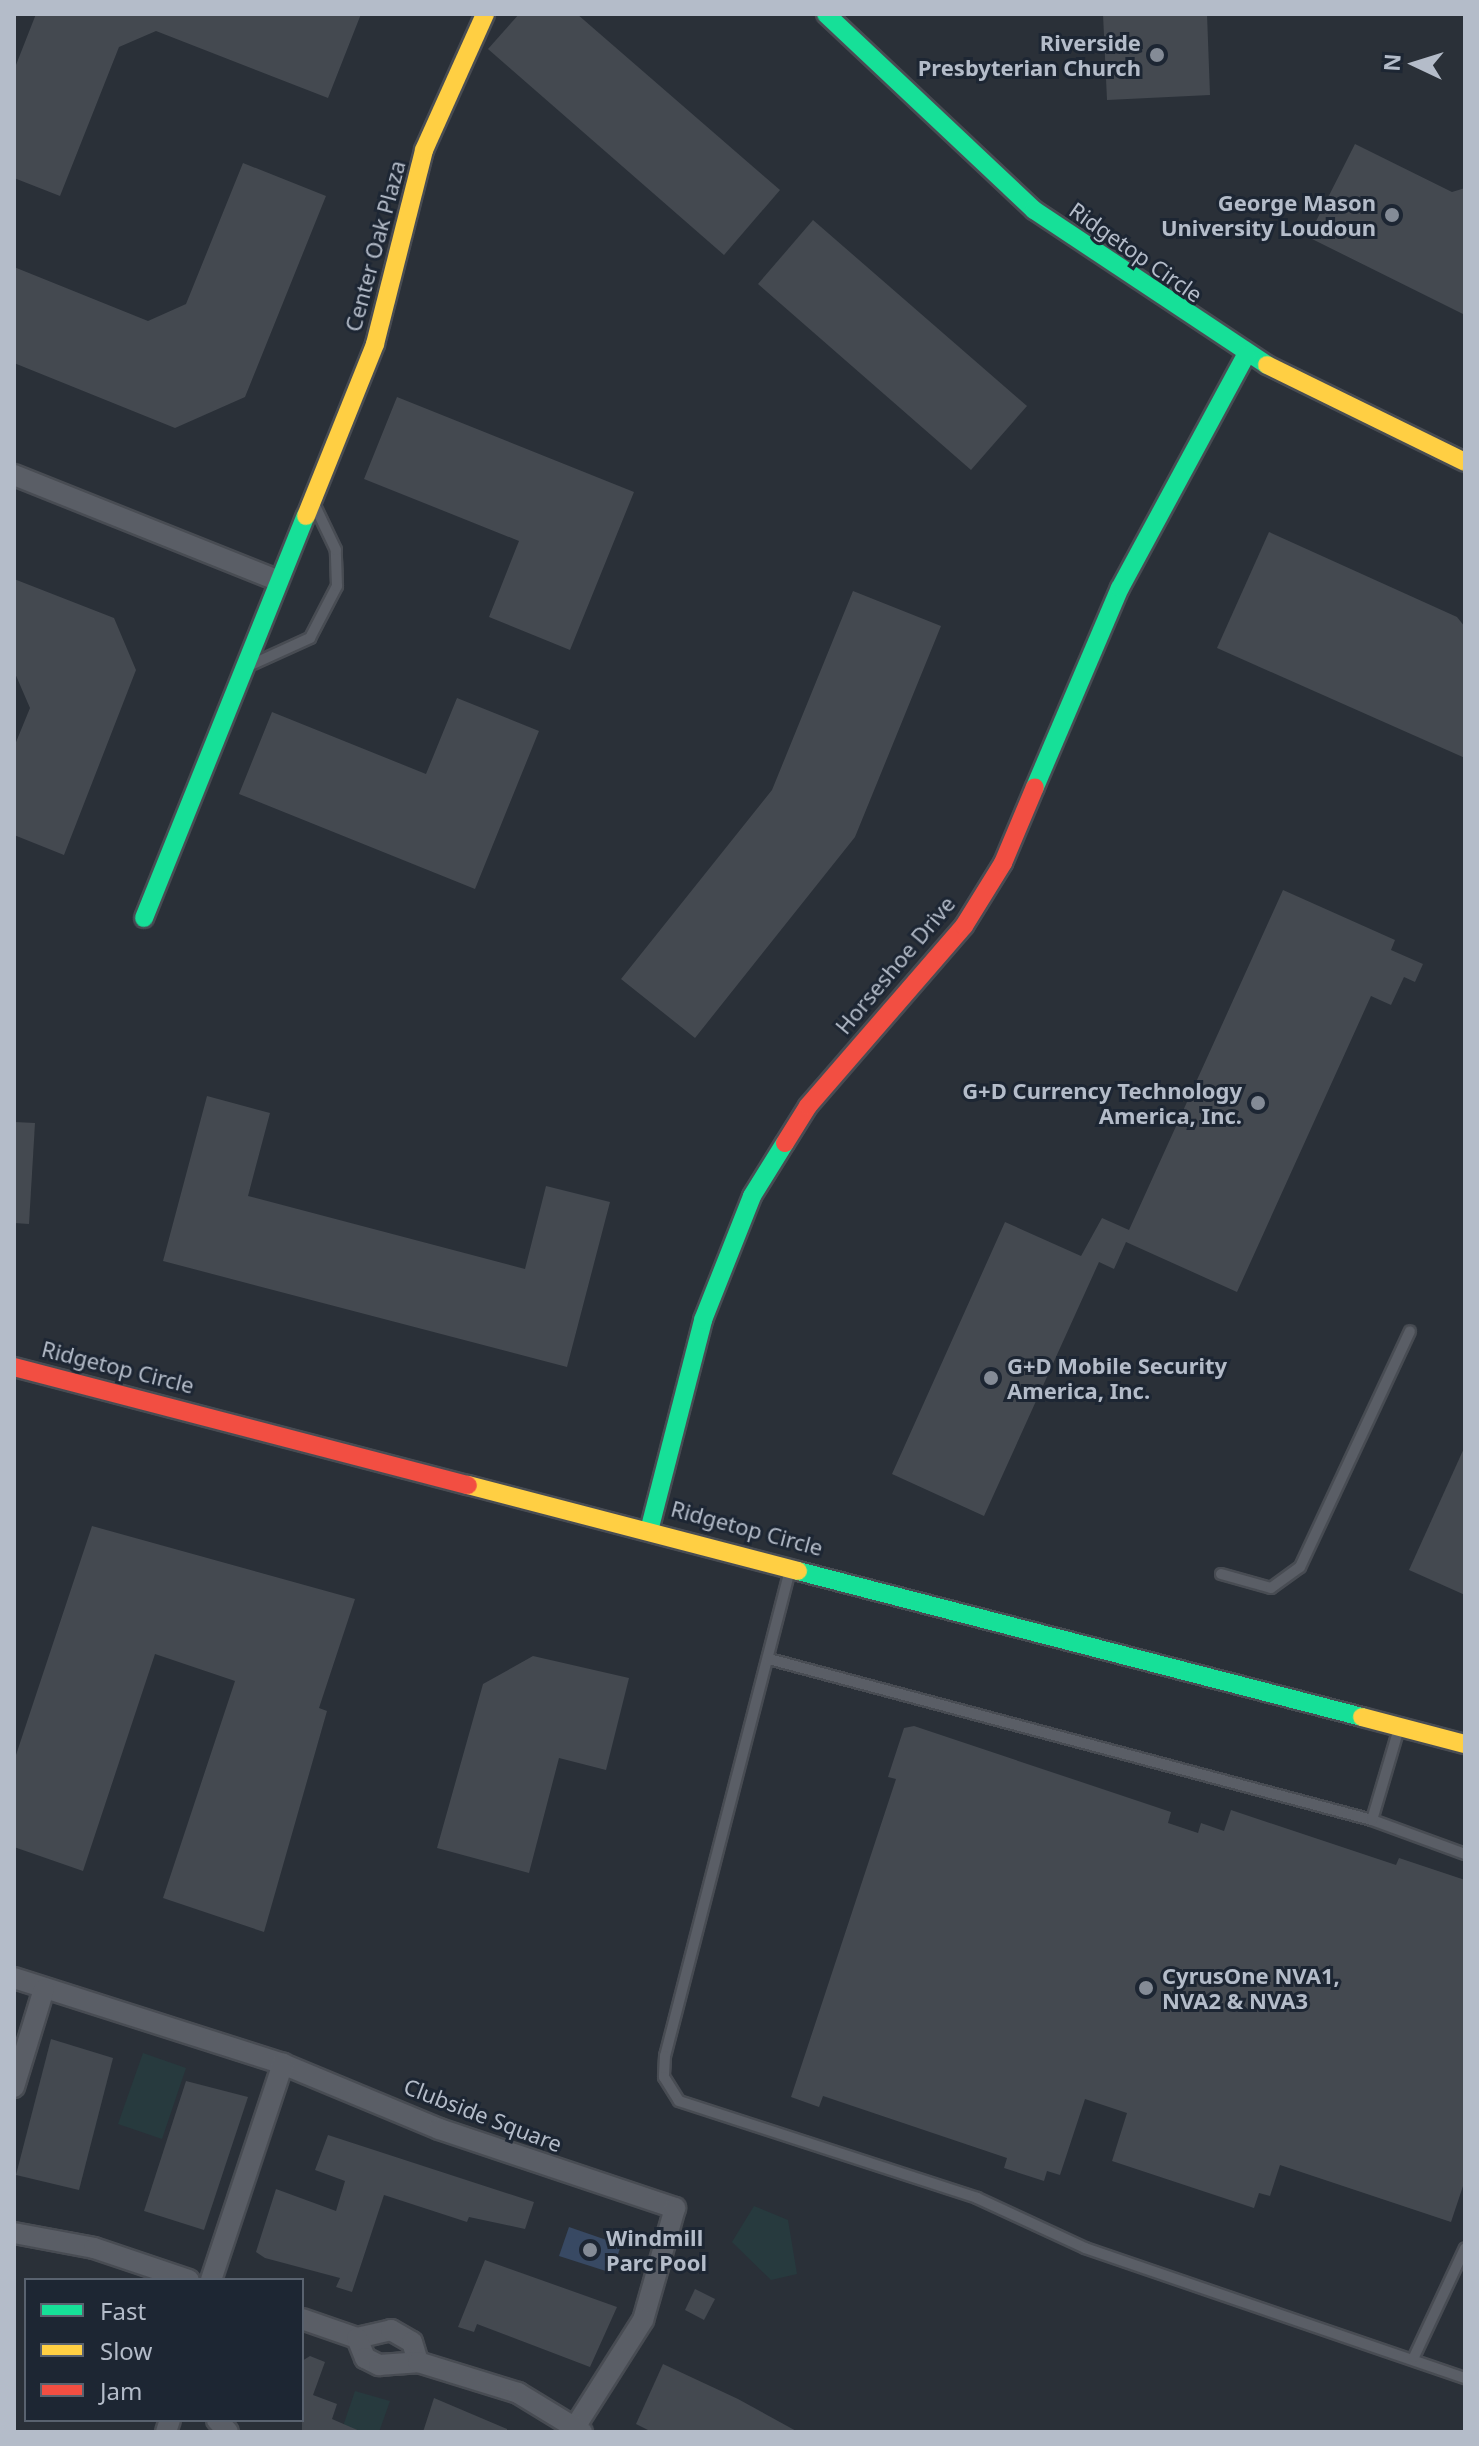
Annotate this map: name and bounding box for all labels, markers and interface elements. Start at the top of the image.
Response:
north arrow [1375,24,1455,104]
place label: Riverside Presbyterian Church [918,29,1141,80]
marker: Riverside Presbyterian Church [1148,46,1166,64]
text: N [1375,52,1407,72]
street label: Center Oak Plaza [339,158,411,334]
place label: George Mason University Loudoun [1161,189,1376,240]
street label: Ridgetop Circle [1064,196,1208,308]
marker: George Mason University Loudoun [1383,206,1401,224]
street label: Horseshoe Drive [830,891,960,1039]
place label: G+D Currency Technology America, Inc. [962,1077,1242,1128]
marker: G+D Currency Technology America, Inc. [1249,1094,1267,1112]
street label: Ridgetop Circle [39,1335,197,1399]
place label: G+D Mobile Security America, Inc. [1007,1352,1227,1404]
marker: G+D Mobile Security America, Inc. [982,1369,1000,1387]
street label: Ridgetop Circle [668,1495,826,1561]
place label: CyrusOne NVA1, NVA2 & NVA3 [1162,1962,1340,2014]
marker: CyrusOne NVA1, NVA2 & NVA3 [1137,1979,1155,1997]
street label: Clubside Square [400,2073,566,2157]
place label: Windmill Parc Pool [606,2224,707,2276]
marker: Windmill Parc Pool [581,2241,599,2259]
legend [24,2278,304,2422]
text: Fast [100,2294,146,2327]
text: Slow [100,2334,152,2367]
text: Jam [100,2374,142,2407]

